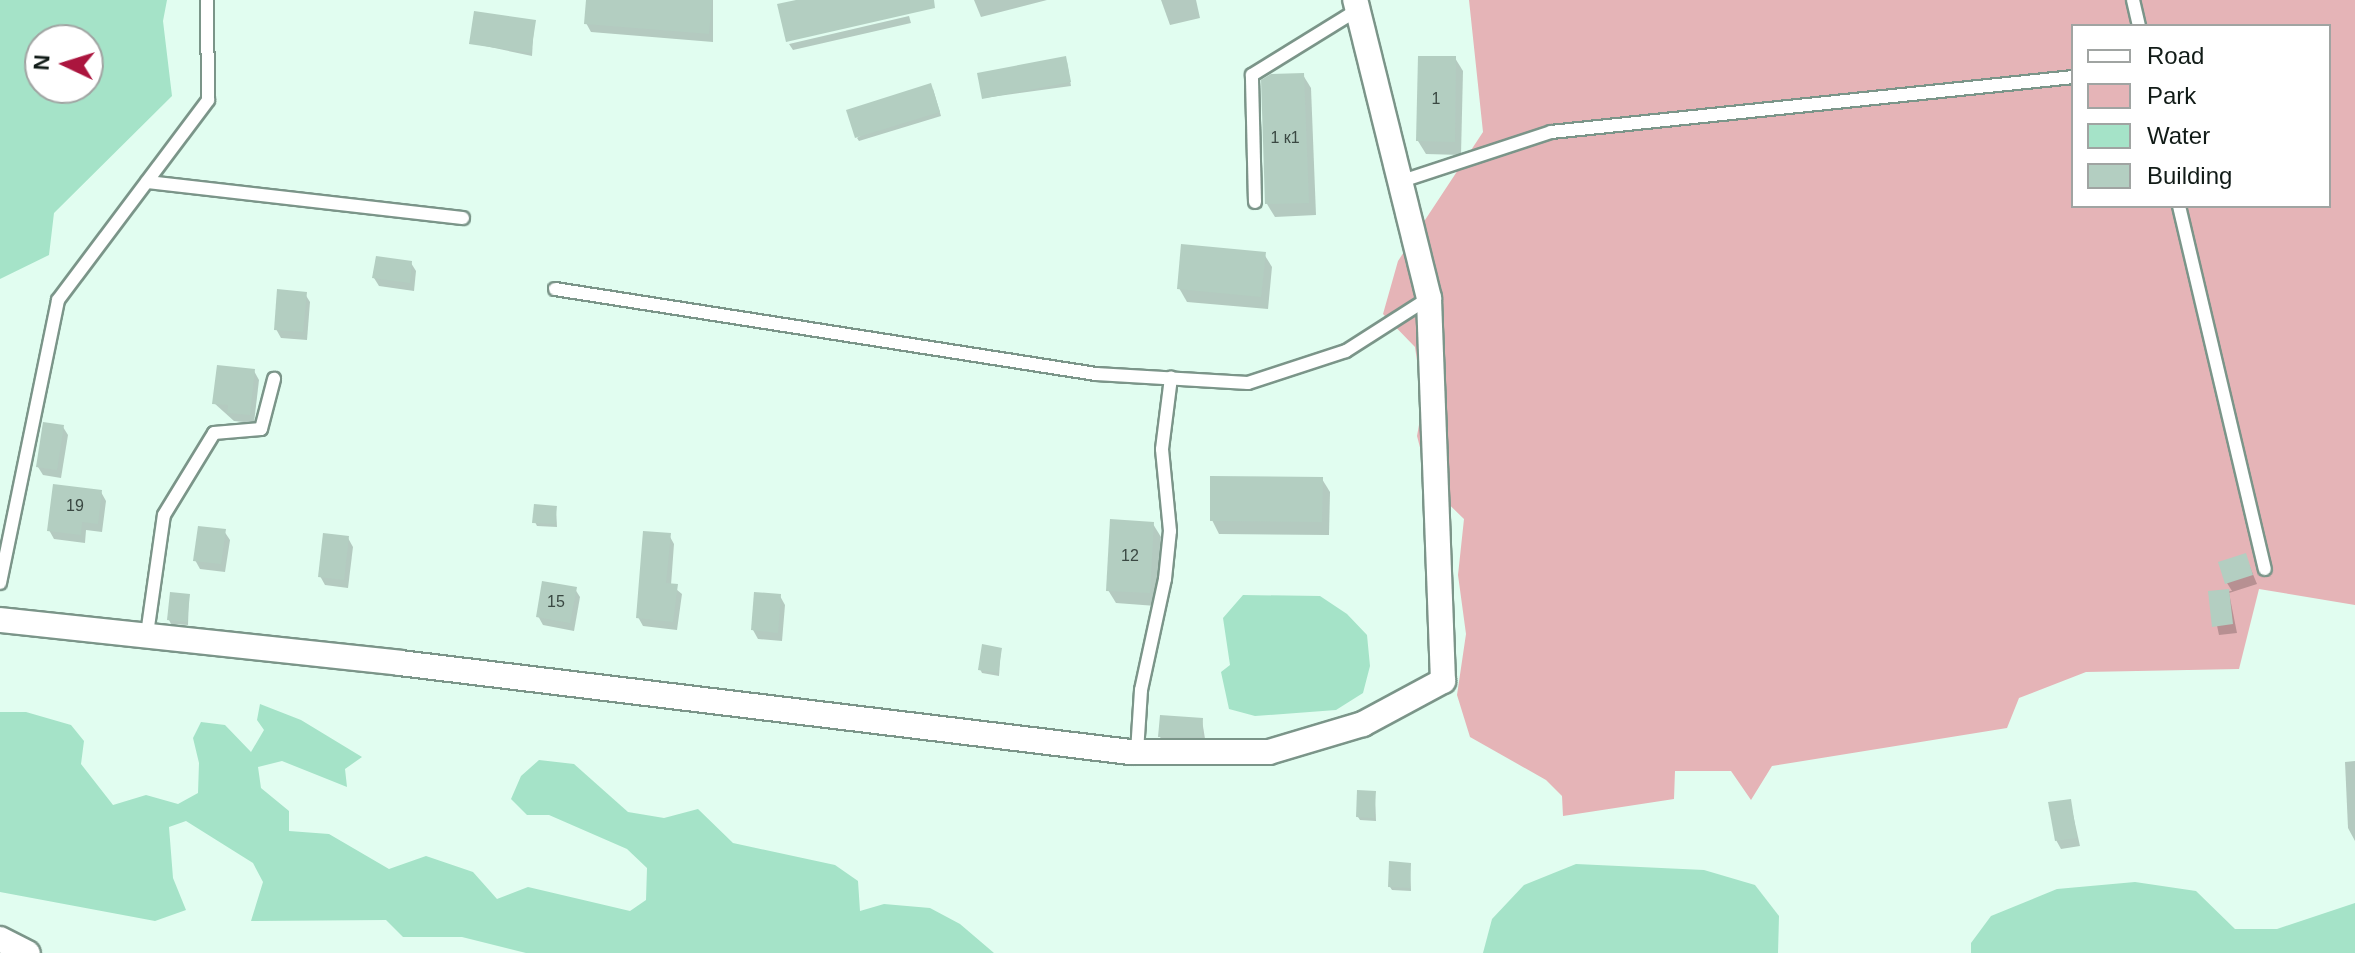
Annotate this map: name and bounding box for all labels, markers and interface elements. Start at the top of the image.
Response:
north arrow [24,24,104,104]
legend [2071,24,2331,208]
text: Road [2147,42,2204,69]
text: N [29,54,55,71]
text: Park [2147,82,2196,109]
house number: 1 [1432,89,1440,109]
text: Water [2147,122,2210,149]
house number: 1 к1 [1270,128,1300,148]
text: Building [2147,162,2232,189]
house number: 19 [66,496,84,516]
house number: 12 [1121,546,1139,566]
house number: 15 [547,592,565,612]

